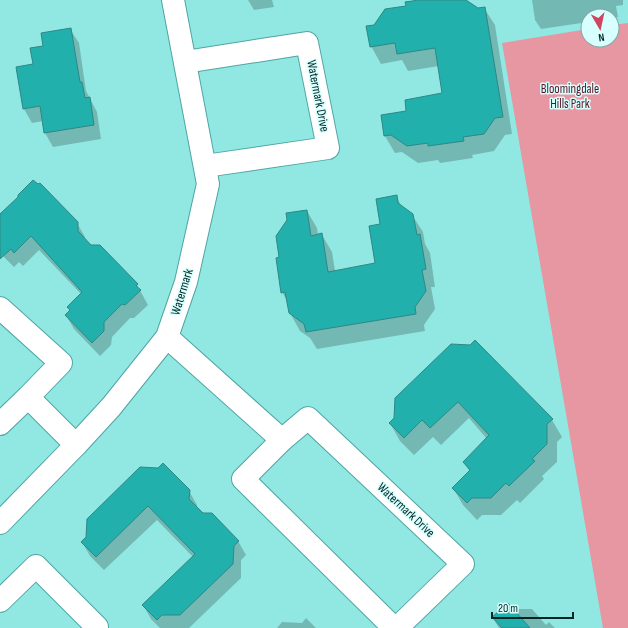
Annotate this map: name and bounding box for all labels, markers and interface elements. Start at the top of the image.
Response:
north arrow [580,8,620,48]
text: N [597,31,605,44]
street label: Watermark Drive [303,59,333,133]
park label: Bloomingdale Hills Park [541,81,599,112]
street label: Watermark [167,267,197,317]
street label: Watermark Drive [374,479,438,541]
scale bar [492,594,573,620]
text: 20 m [498,601,518,616]

